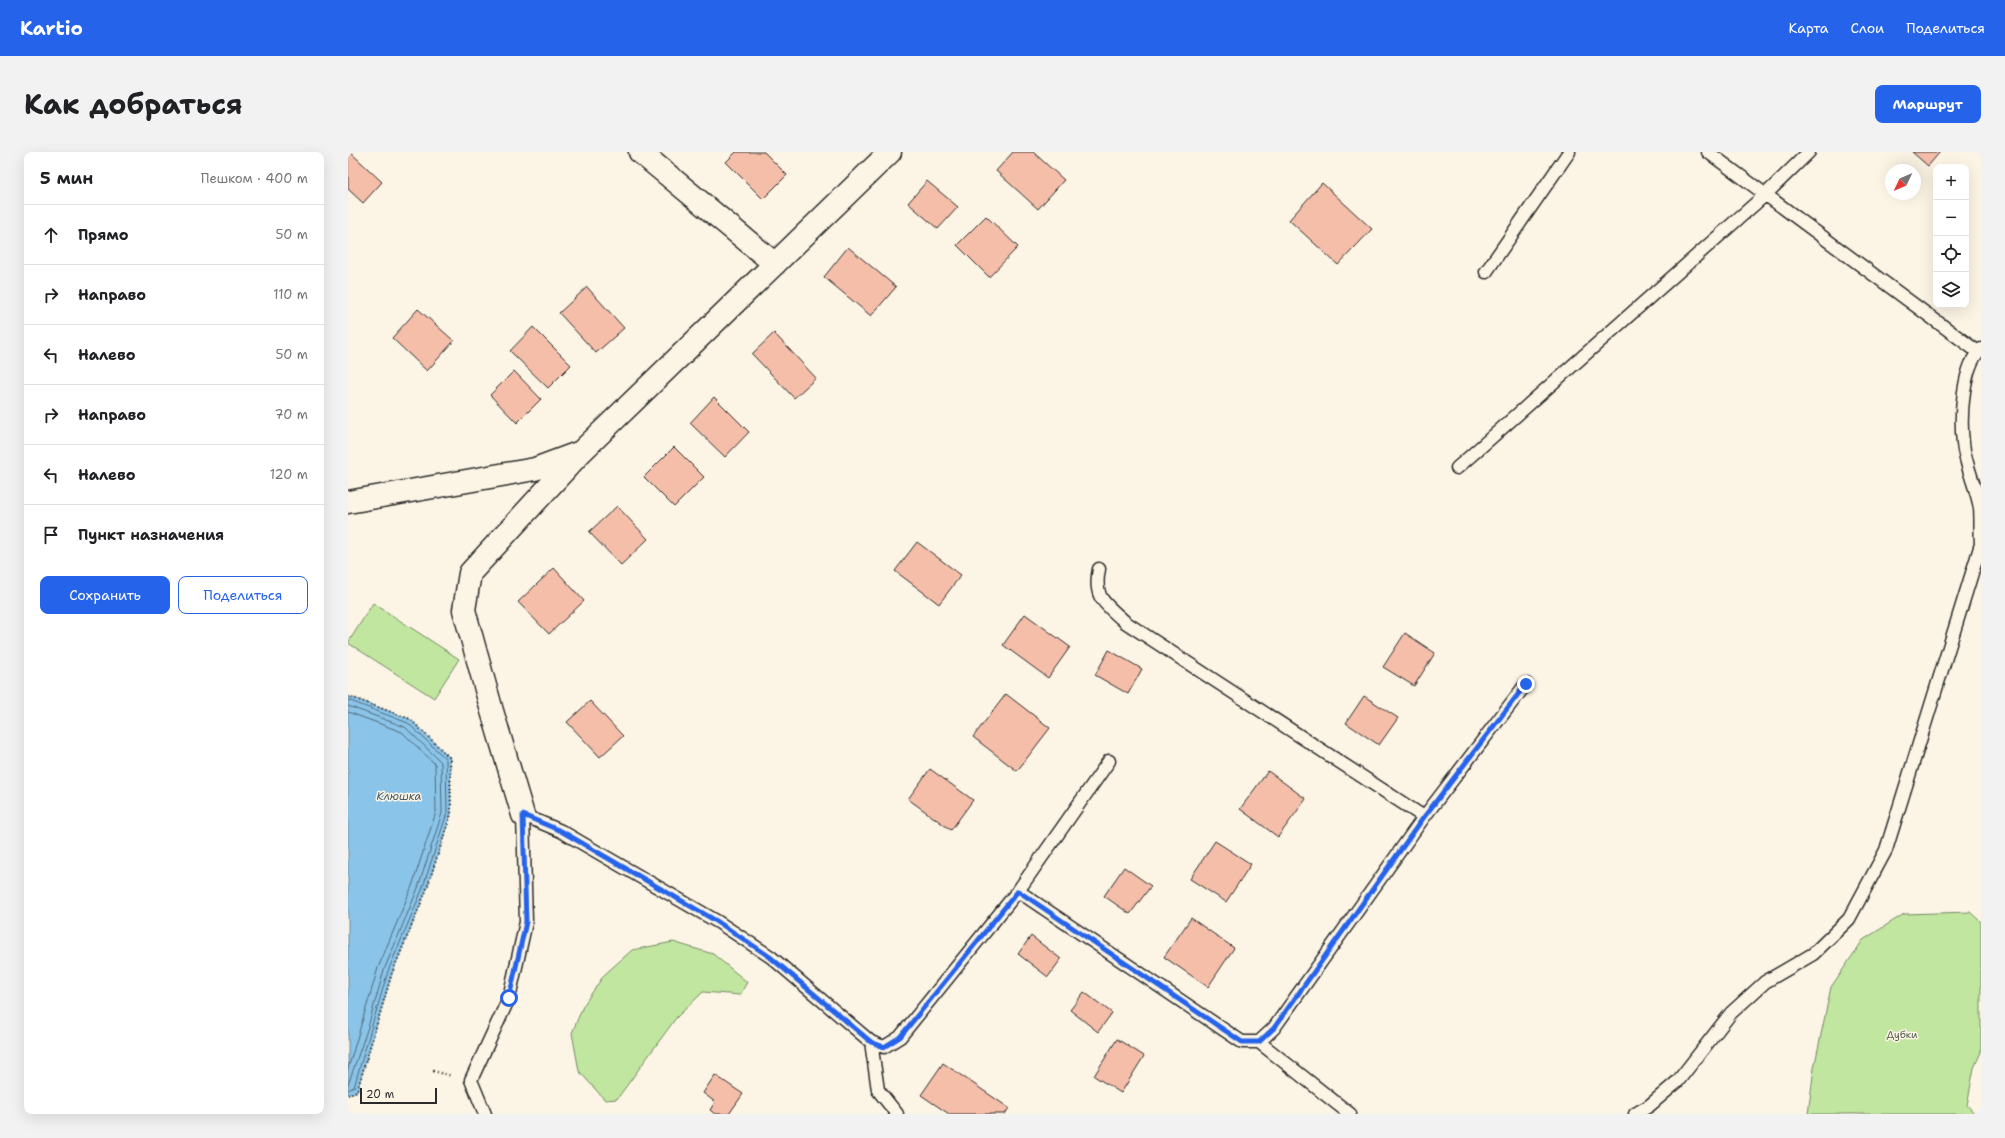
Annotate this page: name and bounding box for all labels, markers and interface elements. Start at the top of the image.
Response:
text: Kartio [20,16,83,41]
text: Карта [1788,19,1829,37]
text: Слои [1851,19,1884,37]
text: Поделиться [1906,19,1985,37]
text: Как добраться [24,85,243,123]
button: Маршрут [1875,85,1981,123]
north arrow [1885,164,1921,200]
map controls [1933,164,1969,308]
button: + [1933,164,1969,200]
text: 5 мин [40,167,93,189]
text: Пешком · 400 m [201,170,308,187]
button: − [1933,200,1969,236]
icon: ahead [40,224,62,246]
text: Прямо [78,225,128,245]
text: 50 m [275,226,308,243]
button: locate [1933,236,1969,272]
button: layers [1933,272,1969,308]
icon: right [40,284,62,306]
text: Направо [78,285,146,305]
text: 110 m [273,286,308,303]
icon: left [40,344,62,366]
text: Налево [78,345,136,365]
text: 50 m [275,346,308,363]
icon: right [40,404,62,426]
text: Направо [78,405,146,425]
text: 70 m [274,406,308,423]
icon: left [40,464,62,486]
text: Налево [78,465,136,485]
text: 120 m [270,466,308,483]
icon: arrive [40,524,62,546]
text: Пункт назначения [78,525,224,545]
button: Сохранить [40,576,170,614]
button: Поделиться [178,576,308,614]
route end [1517,675,1535,693]
water label: Клюшка [377,789,422,804]
route start [500,989,518,1007]
park label: Дубки [1886,1028,1918,1041]
scale bar [360,1086,437,1105]
text: 20 m [366,1087,394,1102]

